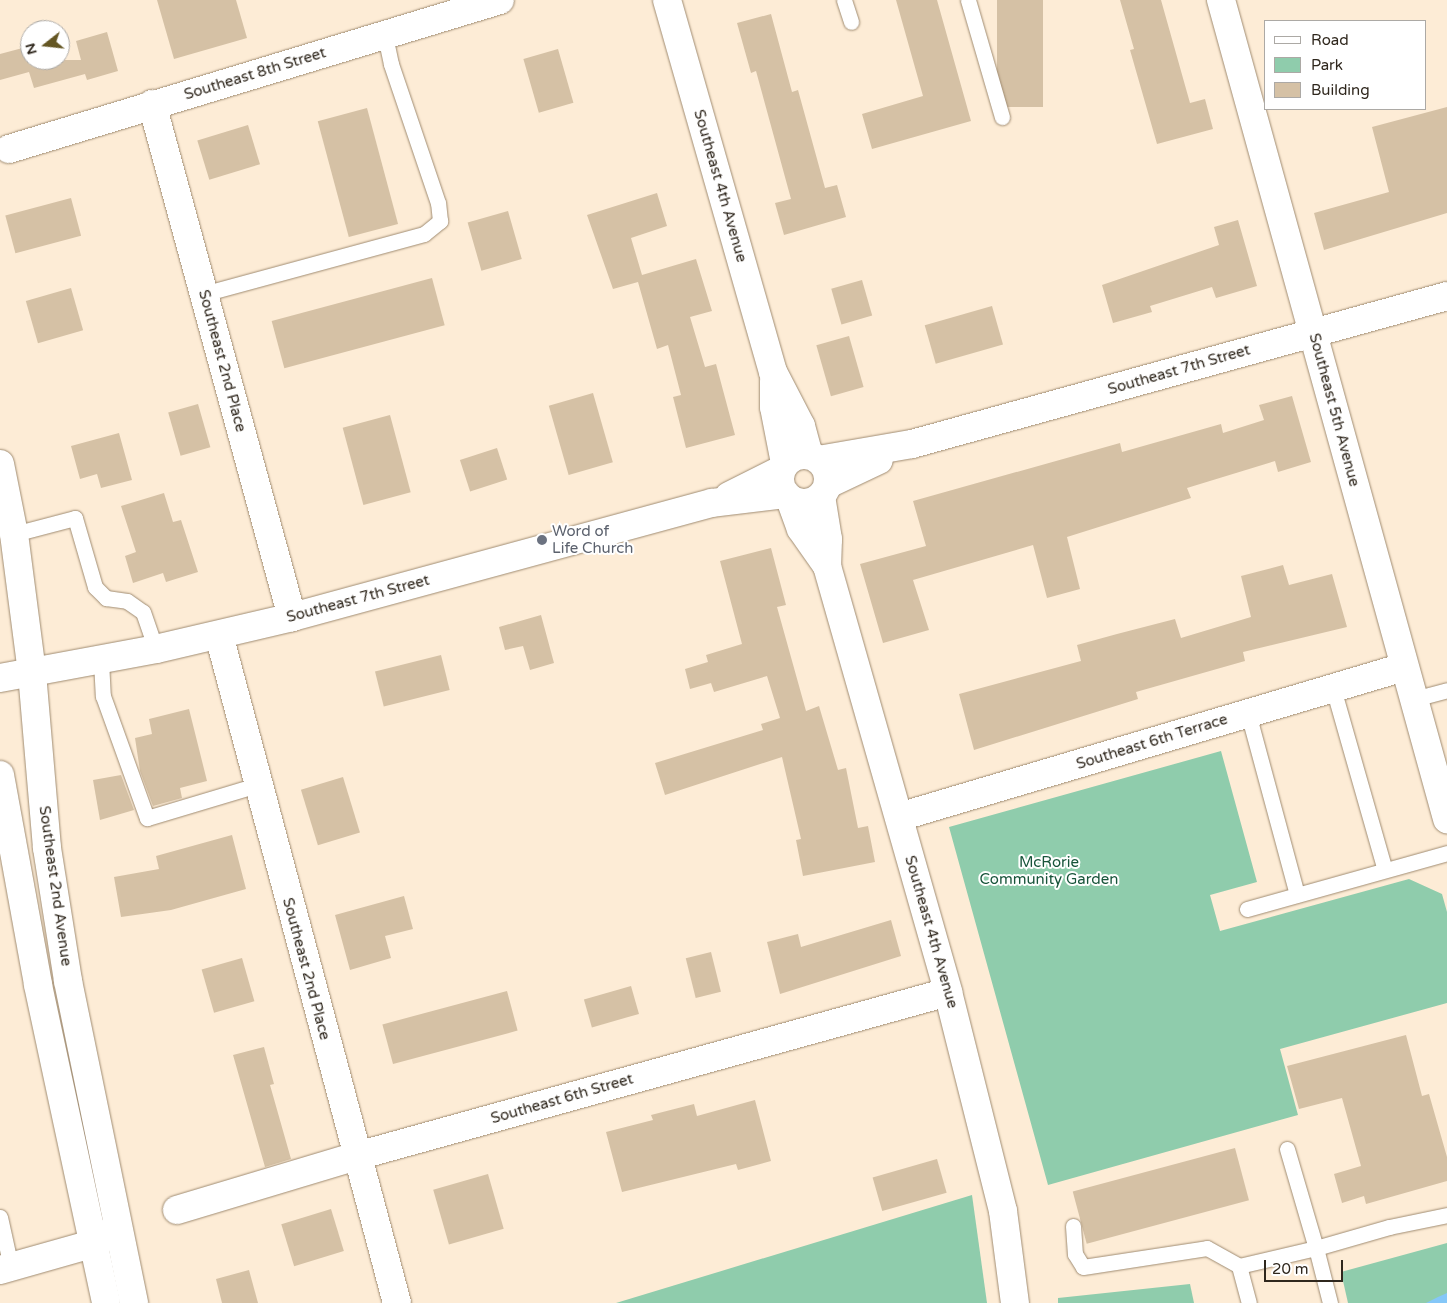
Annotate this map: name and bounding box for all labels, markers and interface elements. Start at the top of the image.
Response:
north arrow [20,20,70,70]
legend [1264,20,1427,110]
text: Road [1311,31,1349,49]
text: N [21,41,41,57]
street label: Southeast 8th Street [182,44,328,104]
text: Park [1311,56,1343,74]
text: Building [1311,81,1370,99]
street label: Southeast 4th Avenue [690,108,750,264]
street label: Southeast 2nd Place [194,288,250,434]
street label: Southeast 5th Avenue [1305,331,1363,489]
street label: Southeast 7th Street [1106,341,1252,399]
place label: Word of Life Church [552,522,633,557]
marker: Word of Life Church [536,534,548,546]
street label: Southeast 7th Street [285,571,431,627]
street label: Southeast 6th Terrace [1074,710,1230,774]
street label: Southeast 2nd Avenue [35,805,75,967]
park label: McRorie Community Garden [980,853,1118,888]
street label: Southeast 4th Avenue [901,854,961,1010]
street label: Southeast 2nd Place [278,896,334,1042]
street label: Southeast 6th Street [489,1070,635,1128]
scale bar [1267,1250,1346,1282]
text: 20 m [1272,1260,1309,1278]

